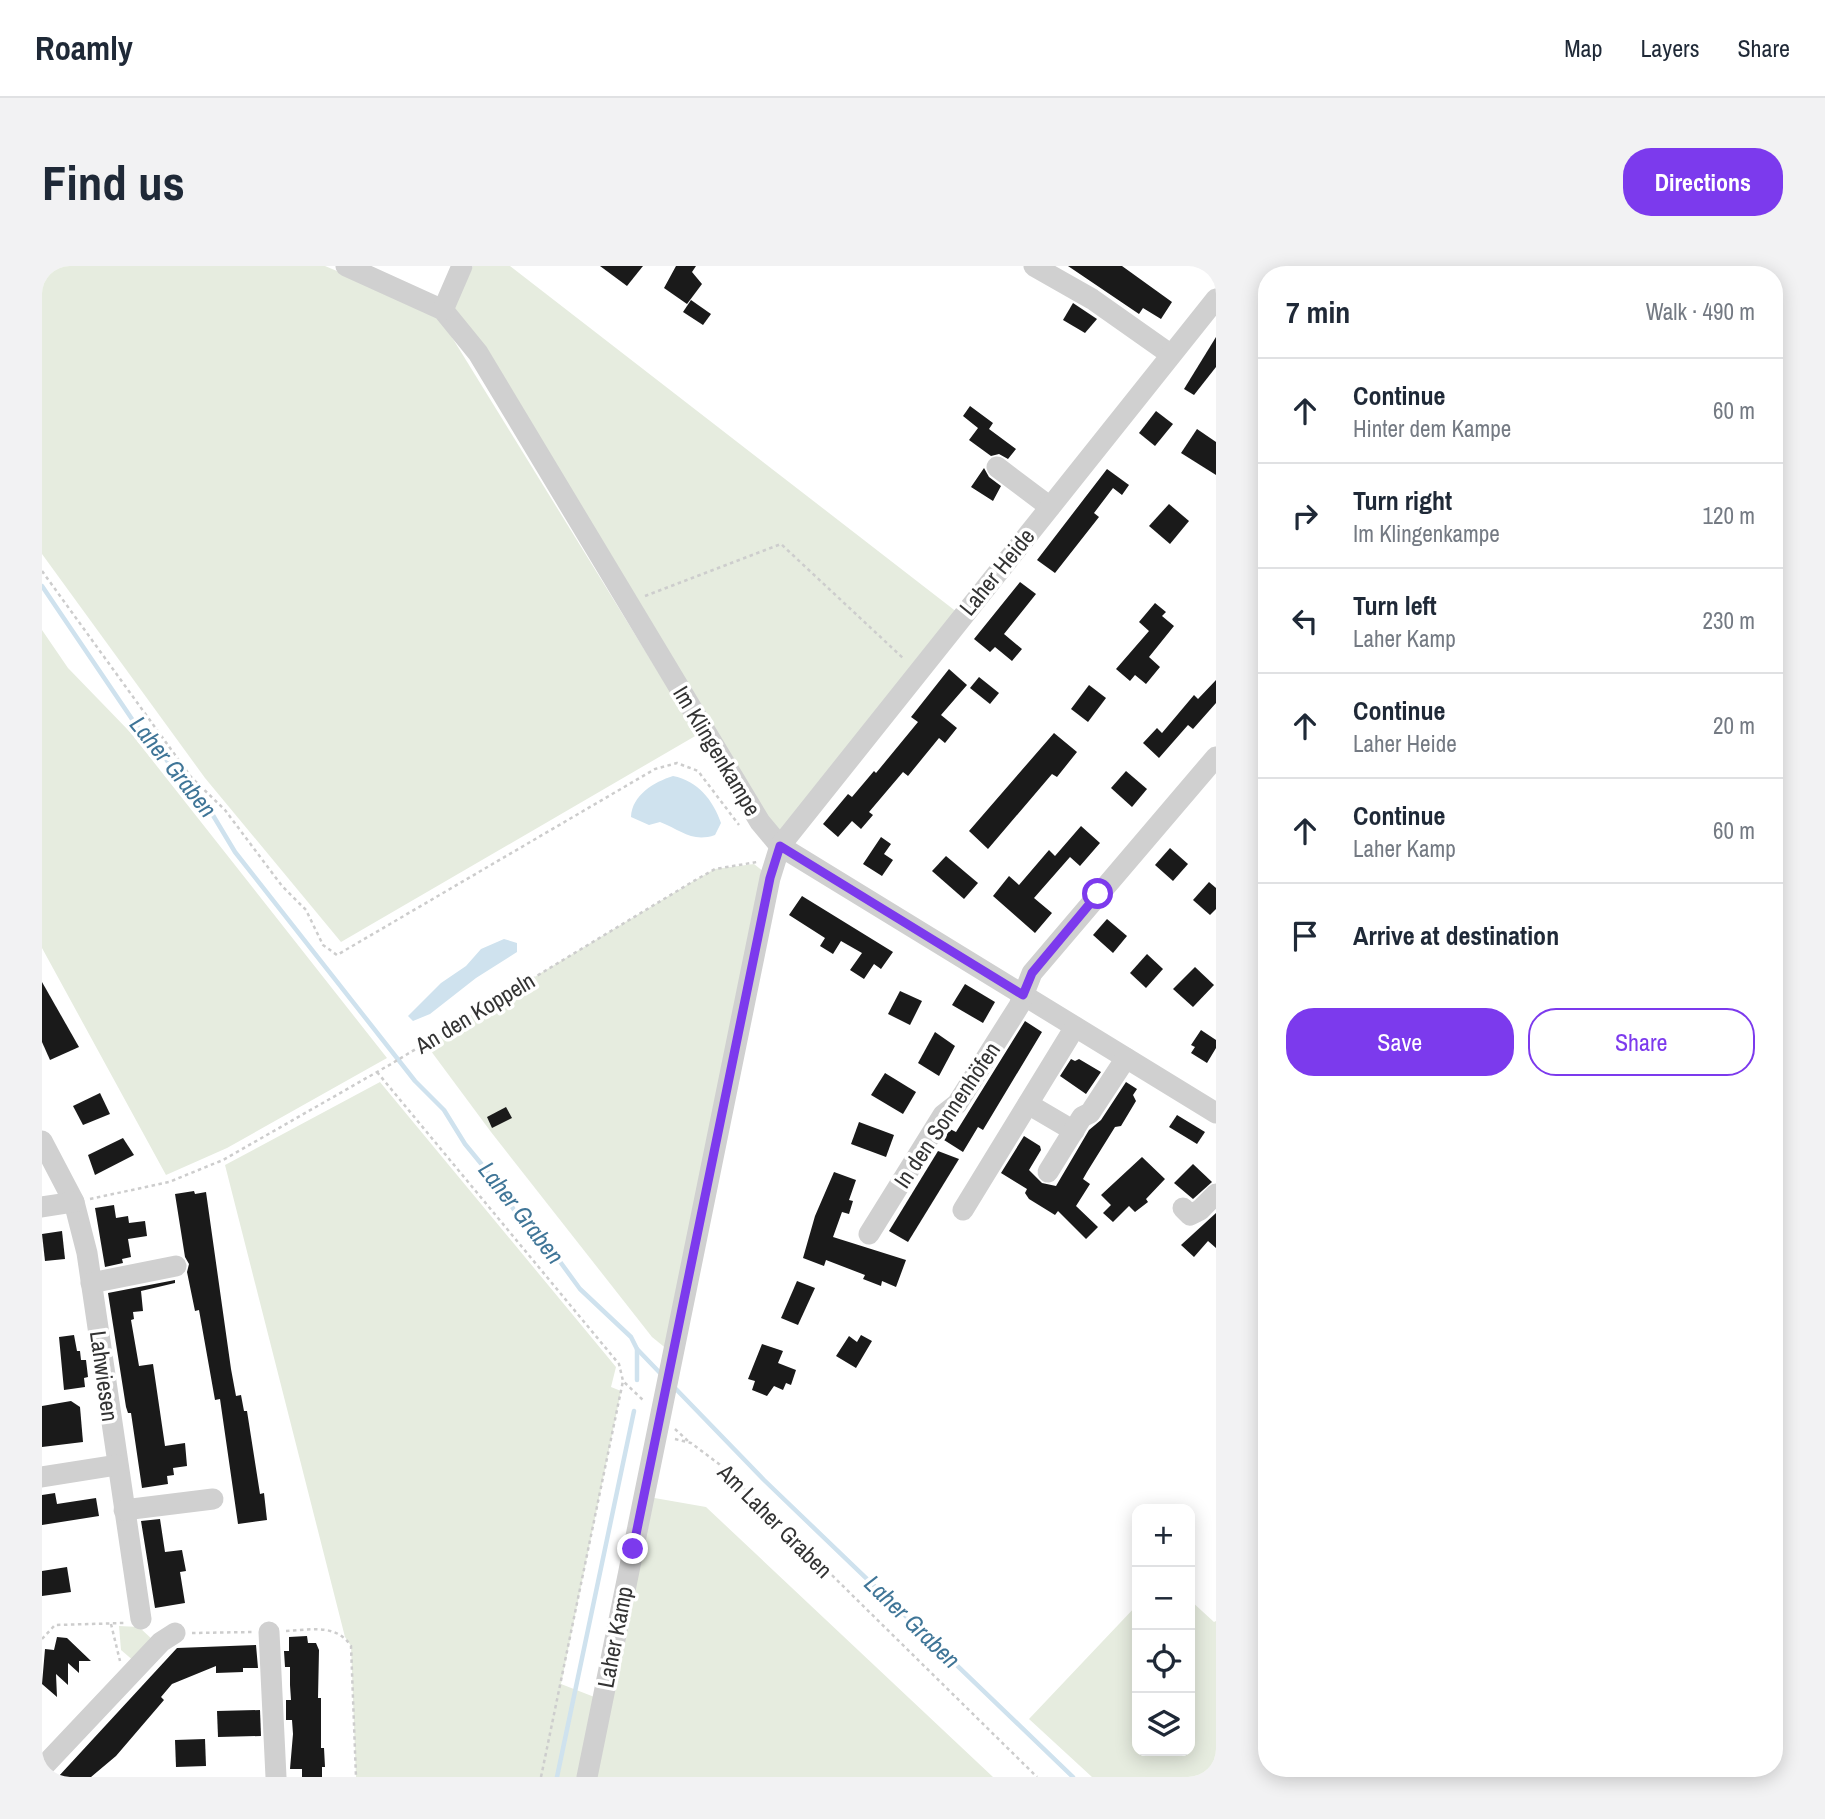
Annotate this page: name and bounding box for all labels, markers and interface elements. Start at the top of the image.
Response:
text: Roamly [35,26,133,70]
text: Map [1564,32,1602,64]
text: Layers [1640,32,1699,64]
text: Share [1737,32,1790,64]
button: Directions [1623,148,1783,216]
text: Find us [42,149,185,215]
text: 7 min [1286,292,1350,332]
text: Walk · 490 m [1646,296,1755,327]
text: Continue [1353,378,1445,413]
icon: ahead [1286,392,1324,430]
text: 60 m [1713,395,1755,426]
text: Hinter dem Kampe [1353,413,1511,444]
text: Turn right [1353,483,1452,518]
icon: right [1286,497,1324,535]
text: 120 m [1703,500,1755,531]
text: Im Klingenkampe [1353,518,1500,549]
street label: Laher Heide [952,522,1041,622]
text: Turn left [1353,588,1437,623]
icon: left [1286,602,1324,640]
text: 230 m [1703,605,1755,636]
text: Laher Kamp [1353,623,1456,654]
street label: Im Klingenkampe [666,680,769,822]
text: Continue [1353,693,1445,728]
icon: ahead [1286,707,1324,745]
water label: Laher Graben [123,709,224,824]
text: 20 m [1713,710,1755,741]
text: Laher Heide [1353,728,1457,759]
text: Continue [1353,798,1445,833]
icon: ahead [1286,812,1324,850]
text: 60 m [1713,815,1755,846]
text: Laher Kamp [1353,833,1456,864]
route start [1082,878,1113,909]
icon: arrive [1286,917,1324,955]
text: Arrive at destination [1353,918,1559,953]
street label: An den Koppeln [408,965,540,1061]
button: Save [1286,1008,1514,1076]
button: Share [1528,1008,1755,1076]
street label: In den Sonnenhöfen [886,1036,1007,1194]
water label: Laher Graben [472,1155,572,1270]
street label: Lahwiesen [83,1329,126,1423]
street label: Am Laher Graben [711,1456,839,1585]
map controls [1132,1504,1195,1756]
button: + [1132,1504,1195,1567]
route end [617,1533,648,1564]
button: − [1132,1567,1195,1630]
water label: Laher Graben [858,1568,967,1675]
street label: Laher Kamp [589,1584,640,1690]
button: locate [1132,1630,1195,1693]
button: layers [1132,1693,1195,1756]

